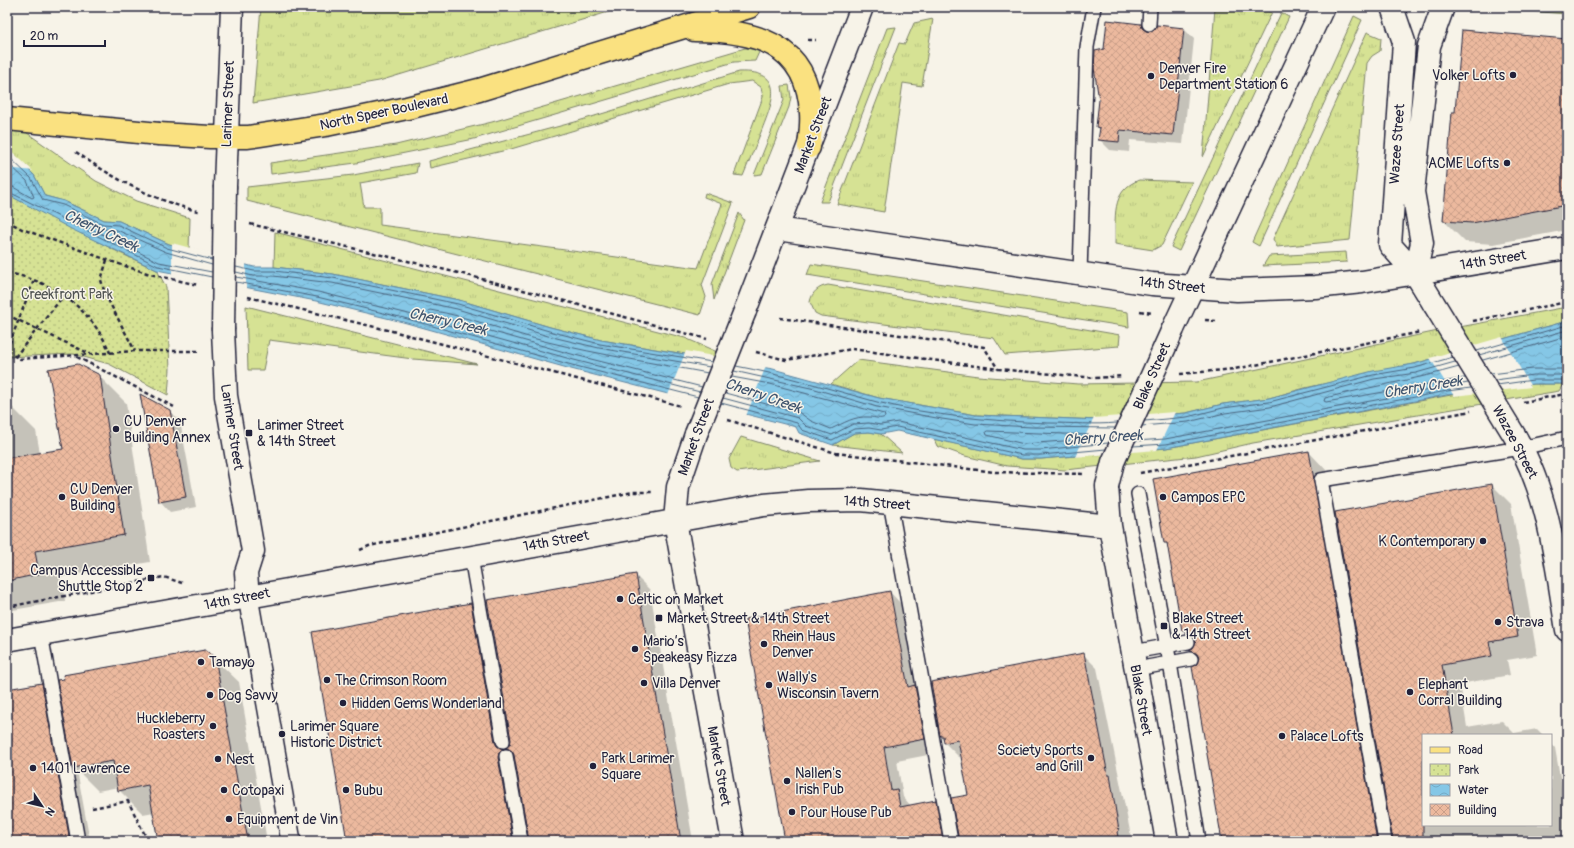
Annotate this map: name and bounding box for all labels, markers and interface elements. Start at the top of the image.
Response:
scale bar [24,22,105,48]
text: 20 m [30,29,59,44]
street label: Larimer Street [218,60,238,148]
place label: Denver Fire Department Station 6 [1159,60,1288,93]
place label: Volker Lofts [1432,67,1506,84]
marker: Volker Lofts [1508,70,1518,80]
marker: Denver Fire Department Station 6 [1146,71,1156,81]
street label: North Speer Boulevard [318,90,450,134]
street label: Market Street [791,94,836,176]
street label: Wazee Street [1386,103,1408,185]
place label: ACME Lofts [1428,155,1500,172]
marker: ACME Lofts [1502,158,1512,168]
water label: Cherry Creek [61,206,143,257]
street label: 14th Street [1459,246,1528,274]
street label: 14th Street [1138,273,1206,297]
park label: Creekfront Park [21,286,113,303]
water label: Cherry Creek [407,304,491,341]
street label: Blake Street [1130,340,1174,412]
water label: Cherry Creek [1382,371,1465,403]
water label: Cherry Creek [722,374,805,418]
street label: Larimer Street [217,383,247,472]
street label: Market Street [674,396,718,478]
street label: Wazee Street [1489,402,1542,482]
place label: CU Denver Building Annex [124,413,211,446]
place label: Larimer Street & 14th Street [257,417,344,450]
marker: CU Denver Building Annex [111,424,121,434]
water label: Cherry Creek [1063,426,1145,450]
marker: Larimer Street & 14th Street [244,428,254,438]
place label: CU Denver Building [70,481,132,514]
place label: Campos EPC [1171,489,1246,506]
marker: CU Denver Building [57,492,67,502]
street label: 14th Street [843,492,911,514]
marker: Campos EPC [1158,492,1168,502]
street label: 14th Street [522,527,591,555]
place label: K Contemporary [1378,533,1475,550]
marker: K Contemporary [1478,536,1488,546]
place label: Campus Accessible Shuttle Stop 2 [30,562,143,595]
marker: Campus Accessible Shuttle Stop 2 [146,573,156,583]
street label: 14th Street [203,584,272,614]
place label: Celtic on Market [628,591,724,608]
marker: Celtic on Market [615,594,625,604]
place label: Market Street & 14th Street [667,610,830,627]
place label: Blake Street & 14th Street [1172,610,1251,643]
marker: Market Street & 14th Street [654,613,664,623]
place label: Strava [1506,614,1544,631]
marker: Strava [1493,617,1503,627]
marker: Blake Street & 14th Street [1159,621,1169,631]
place label: Rhein Haus Denver [772,628,836,661]
place label: Mario’s Speakeasy Pizza [643,633,737,666]
marker: Rhein Haus Denver [759,639,769,649]
marker: Mario’s Speakeasy Pizza [630,644,640,654]
place label: Tamayo [209,654,255,671]
marker: Tamayo [196,657,206,667]
street label: Blake Street [1126,663,1156,737]
place label: Wally's Wisconsin Tavern [777,669,879,702]
place label: The Crimson Room [335,672,447,689]
marker: The Crimson Room [322,675,332,685]
place label: Villa Denver [652,675,721,692]
place label: Elephant Corral Building [1418,676,1502,709]
marker: Villa Denver [639,678,649,688]
marker: Wally's Wisconsin Tavern [764,680,774,690]
place label: Dog Savvy [218,687,278,704]
marker: Elephant Corral Building [1405,687,1415,697]
marker: Dog Savvy [205,690,215,700]
place label: Hidden Gems Wonderland [351,695,502,712]
marker: Hidden Gems Wonderland [338,698,348,708]
place label: Huckleberry Roasters [136,710,206,743]
place label: Larimer Square Historic District [290,718,382,751]
marker: Huckleberry Roasters [208,721,218,731]
street label: Market Street [704,725,734,808]
place label: Palace Lofts [1290,728,1364,745]
marker: Larimer Square Historic District [277,729,287,739]
marker: Palace Lofts [1277,731,1287,741]
legend [1422,734,1552,826]
place label: Society Sports and Grill [997,742,1084,775]
text: Road [1458,743,1483,758]
place label: Park Larimer Square [601,750,674,783]
place label: Nest [226,751,255,768]
marker: Society Sports and Grill [1086,753,1096,763]
marker: Nest [213,754,223,764]
place label: 1401 Lawrence [41,760,130,777]
marker: Park Larimer Square [588,761,598,771]
marker: 1401 Lawrence [28,763,38,773]
text: Park [1458,763,1479,778]
place label: Nallen's Irish Pub [795,765,844,798]
marker: Nallen's Irish Pub [782,776,792,786]
place label: Cotopaxi [232,782,285,799]
place label: Bubu [354,782,383,799]
text: Water [1458,783,1489,798]
marker: Cotopaxi [219,785,229,795]
marker: Bubu [341,785,351,795]
north arrow [22,786,62,826]
text: Building [1458,803,1497,818]
place label: Pour House Pub [800,804,892,821]
text: N [42,805,57,819]
marker: Pour House Pub [787,807,797,817]
place label: Equipment de Vin [237,811,338,828]
marker: Equipment de Vin [224,814,234,824]

